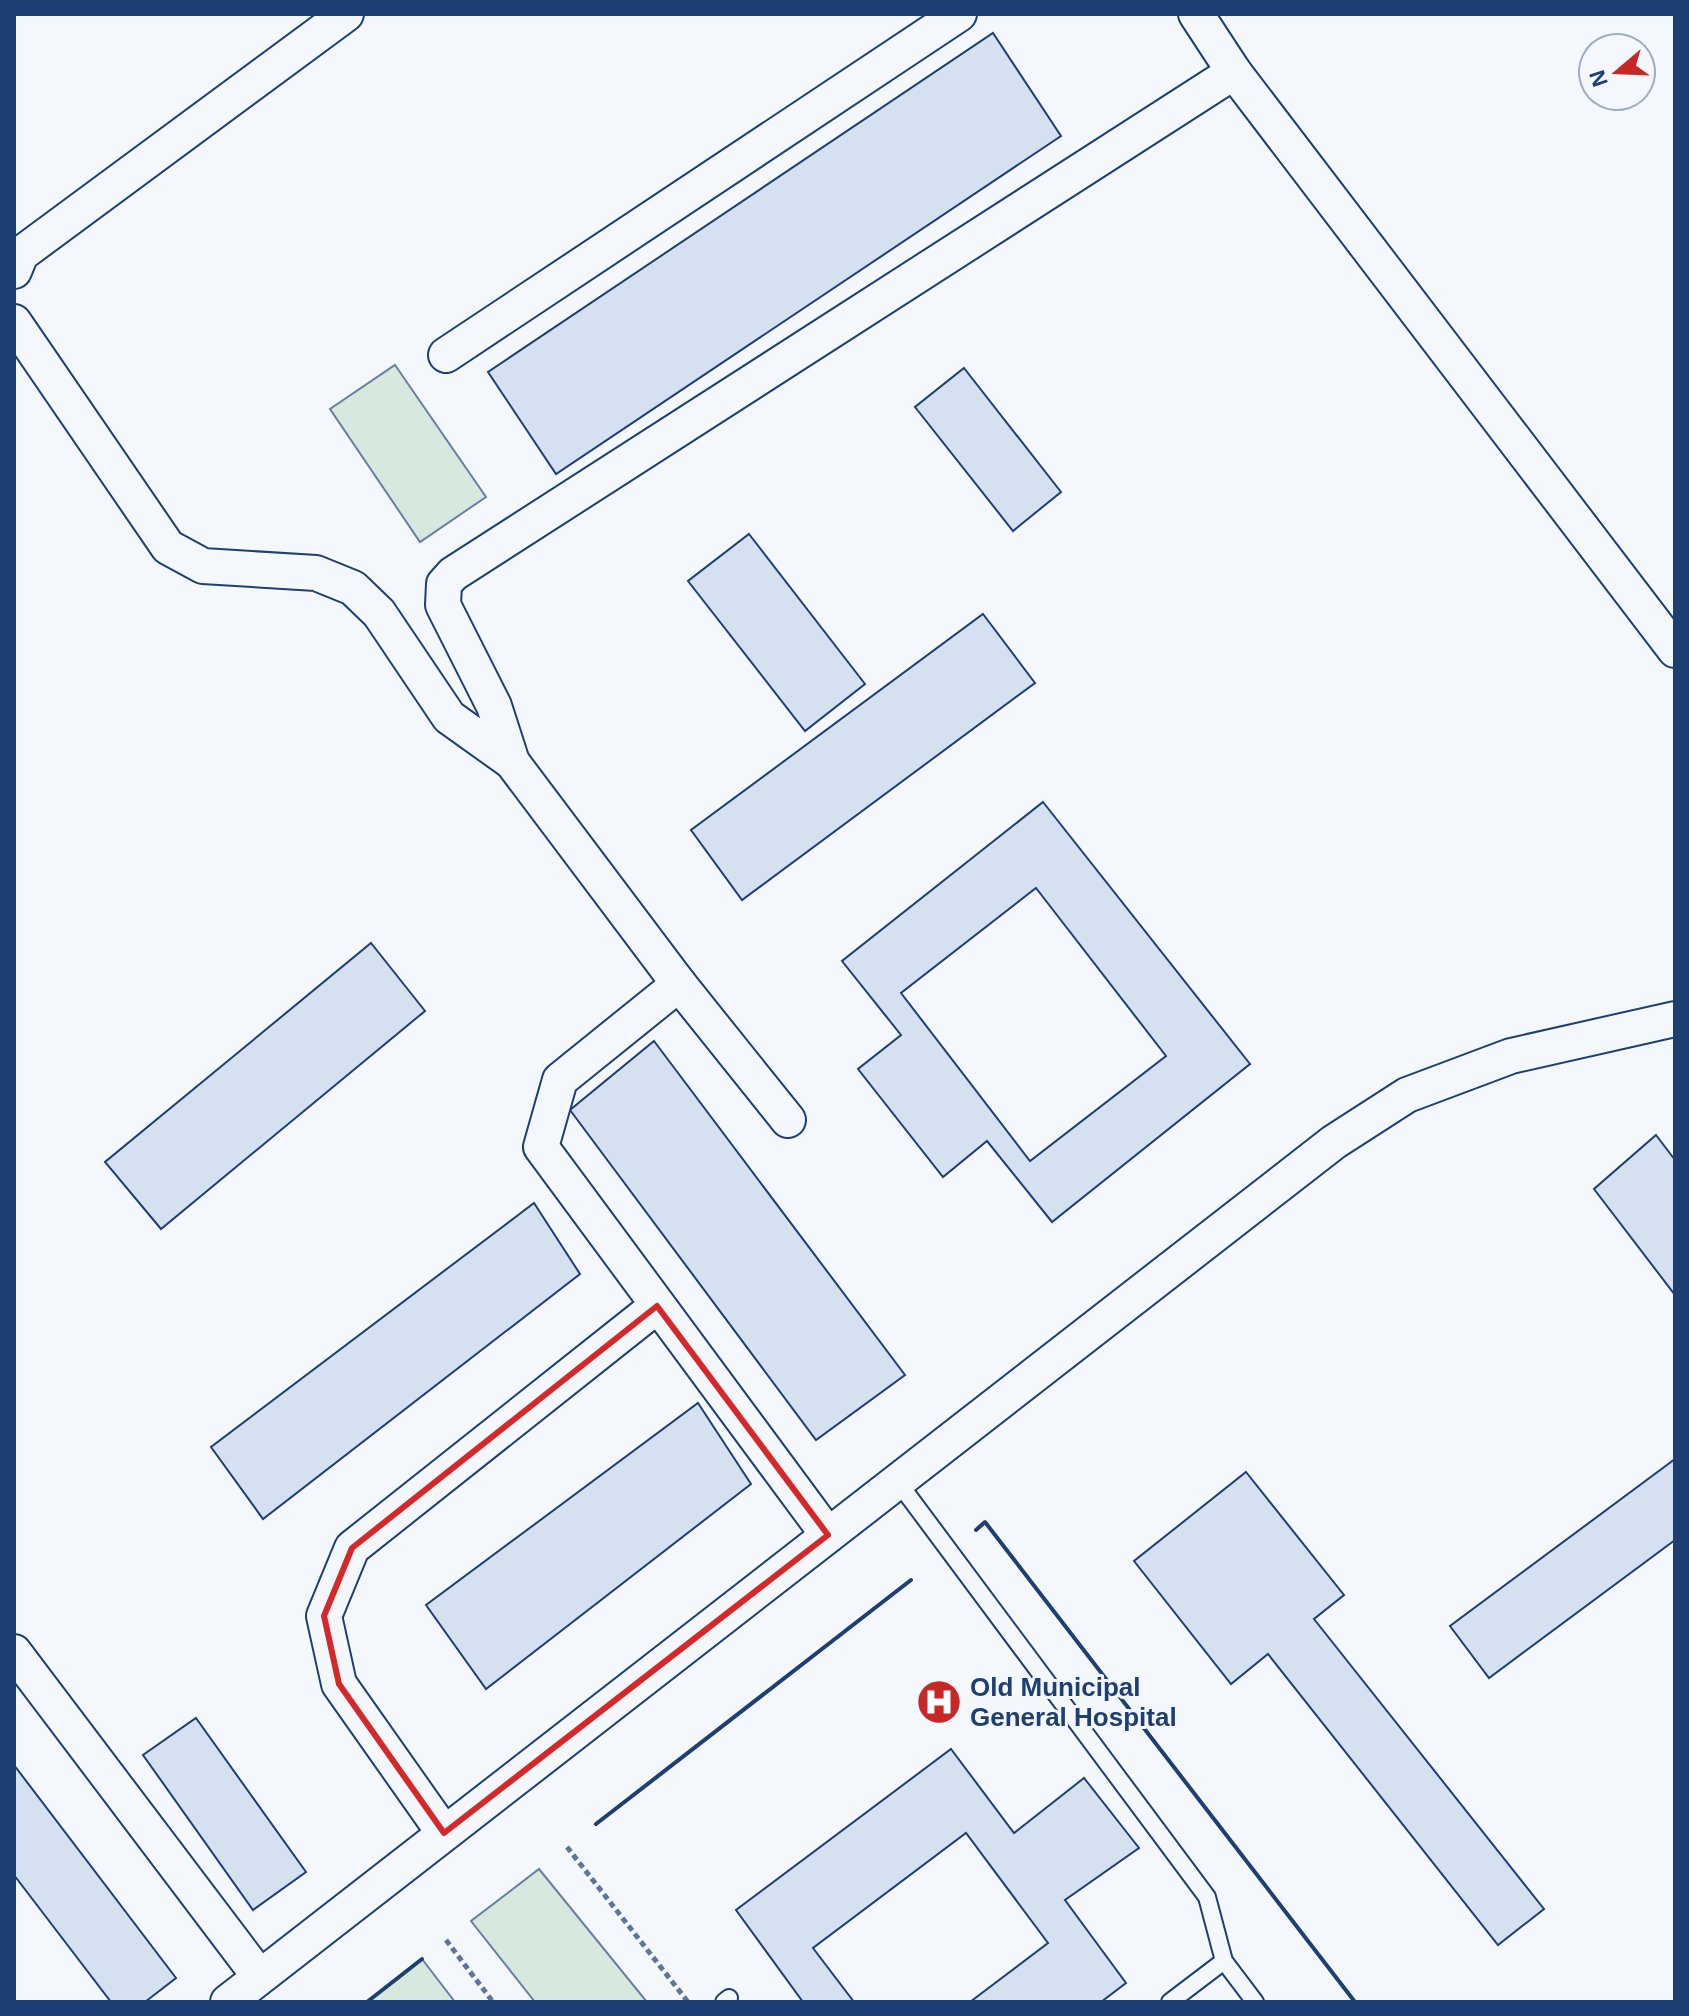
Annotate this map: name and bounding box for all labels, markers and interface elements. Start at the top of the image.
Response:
north arrow [1577,32,1657,112]
text: N [1584,67,1613,90]
place label: Old Municipal General Hospital [970,1672,1177,1732]
hospital icon: Old Municipal General Hospital [915,1678,963,1726]

